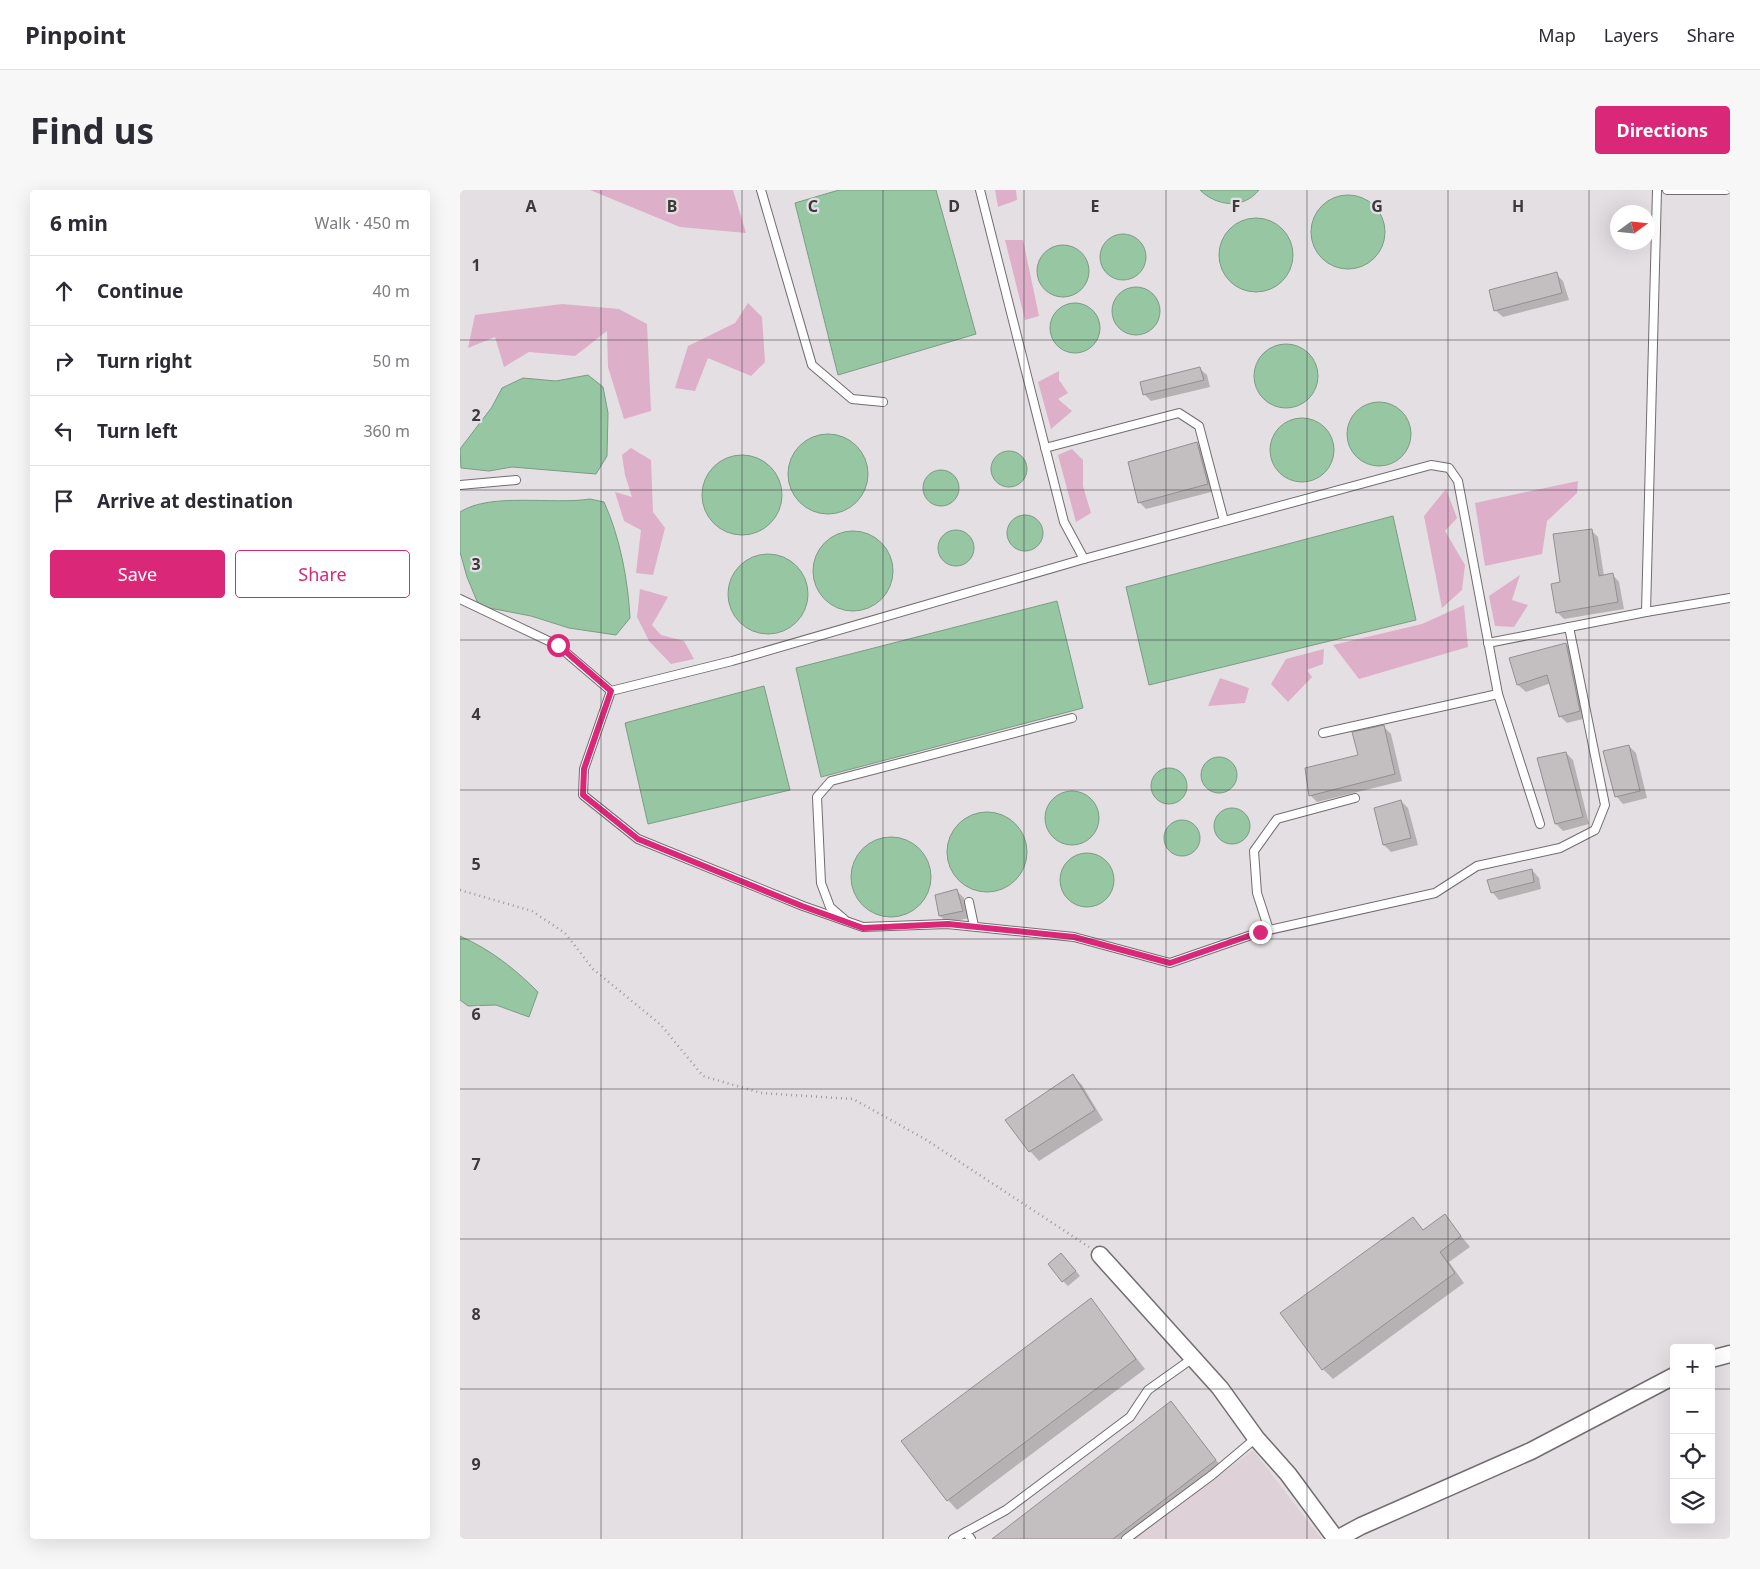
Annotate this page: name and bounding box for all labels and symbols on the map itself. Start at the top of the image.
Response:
text: A [525,195,537,217]
text: B [667,195,677,217]
text: C [808,195,818,217]
text: D [948,195,960,217]
text: E [1091,195,1100,217]
text: F [1232,195,1240,217]
text: G [1371,195,1383,217]
text: H [1512,195,1524,217]
north arrow [1610,205,1655,250]
text: 1 [471,254,481,276]
text: 2 [471,404,481,426]
text: 3 [471,553,481,575]
route start [547,634,570,657]
text: 4 [471,703,481,725]
text: 5 [471,853,481,875]
route end [1249,921,1272,944]
text: 6 [471,1003,481,1025]
text: 7 [471,1153,481,1175]
text: 8 [471,1303,481,1325]
text: 9 [471,1453,481,1475]

